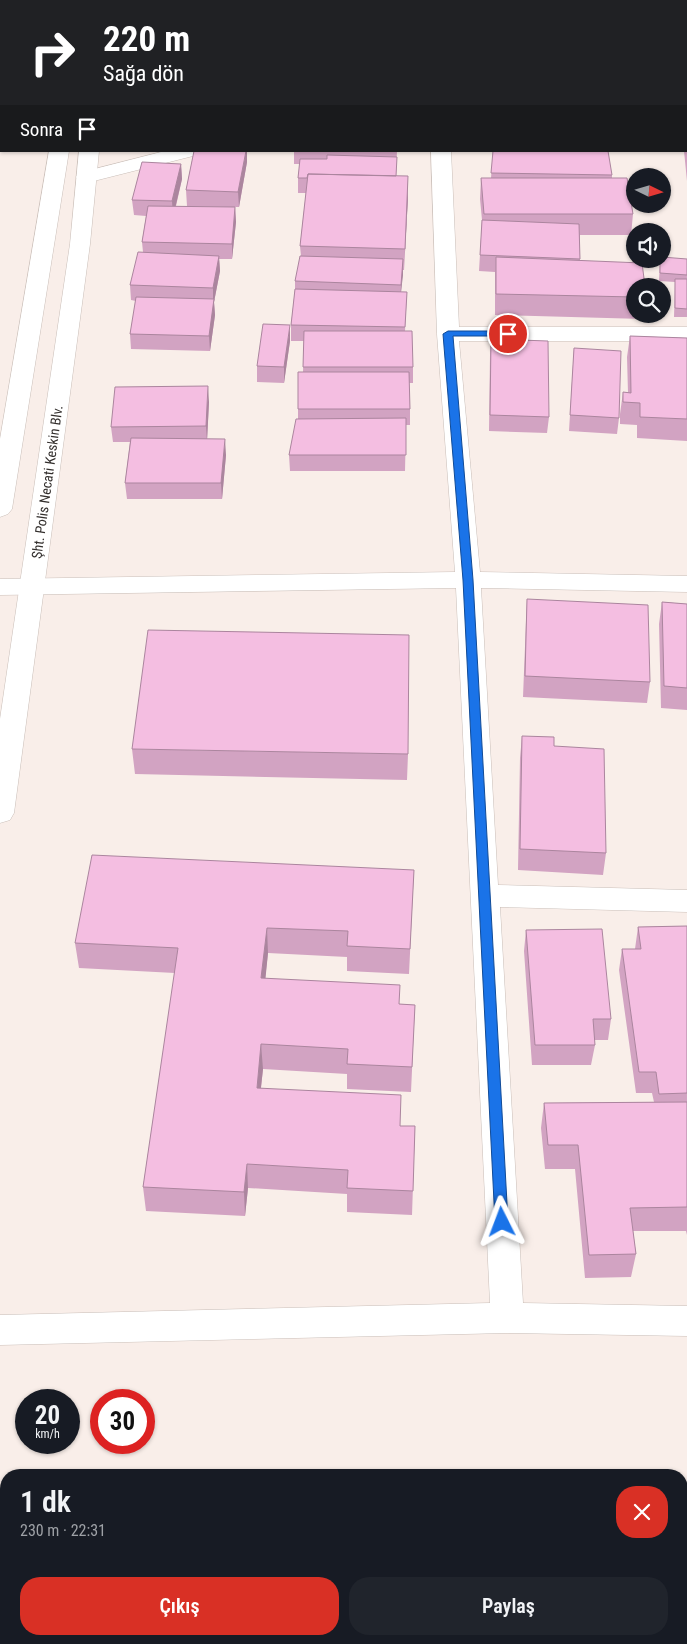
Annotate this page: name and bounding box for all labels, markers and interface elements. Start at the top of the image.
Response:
text: 220 m [103,19,190,60]
icon: right [20,20,85,85]
text: Sağa dön [103,61,184,86]
icon: arrive [73,115,101,143]
text: Sonra [20,118,63,141]
north arrow [626,168,671,212]
map controls [626,168,671,323]
button: sound [626,223,671,268]
button: search [626,278,671,323]
pin [487,313,529,355]
icon: arrive [494,320,522,348]
street label: Şht. Polis Necati Keskin Blv. [28,404,66,560]
position arrow [475,1195,527,1247]
speed limit sign: 30 [90,1389,155,1454]
text: 20 [35,1401,60,1430]
text: km/h [35,1427,60,1441]
text: 1 dk [20,1484,71,1519]
button: close [616,1486,668,1538]
text: 230 m · 22:31 [20,1521,106,1540]
button: Çıkış [20,1577,339,1635]
button: Paylaş [349,1577,668,1635]

